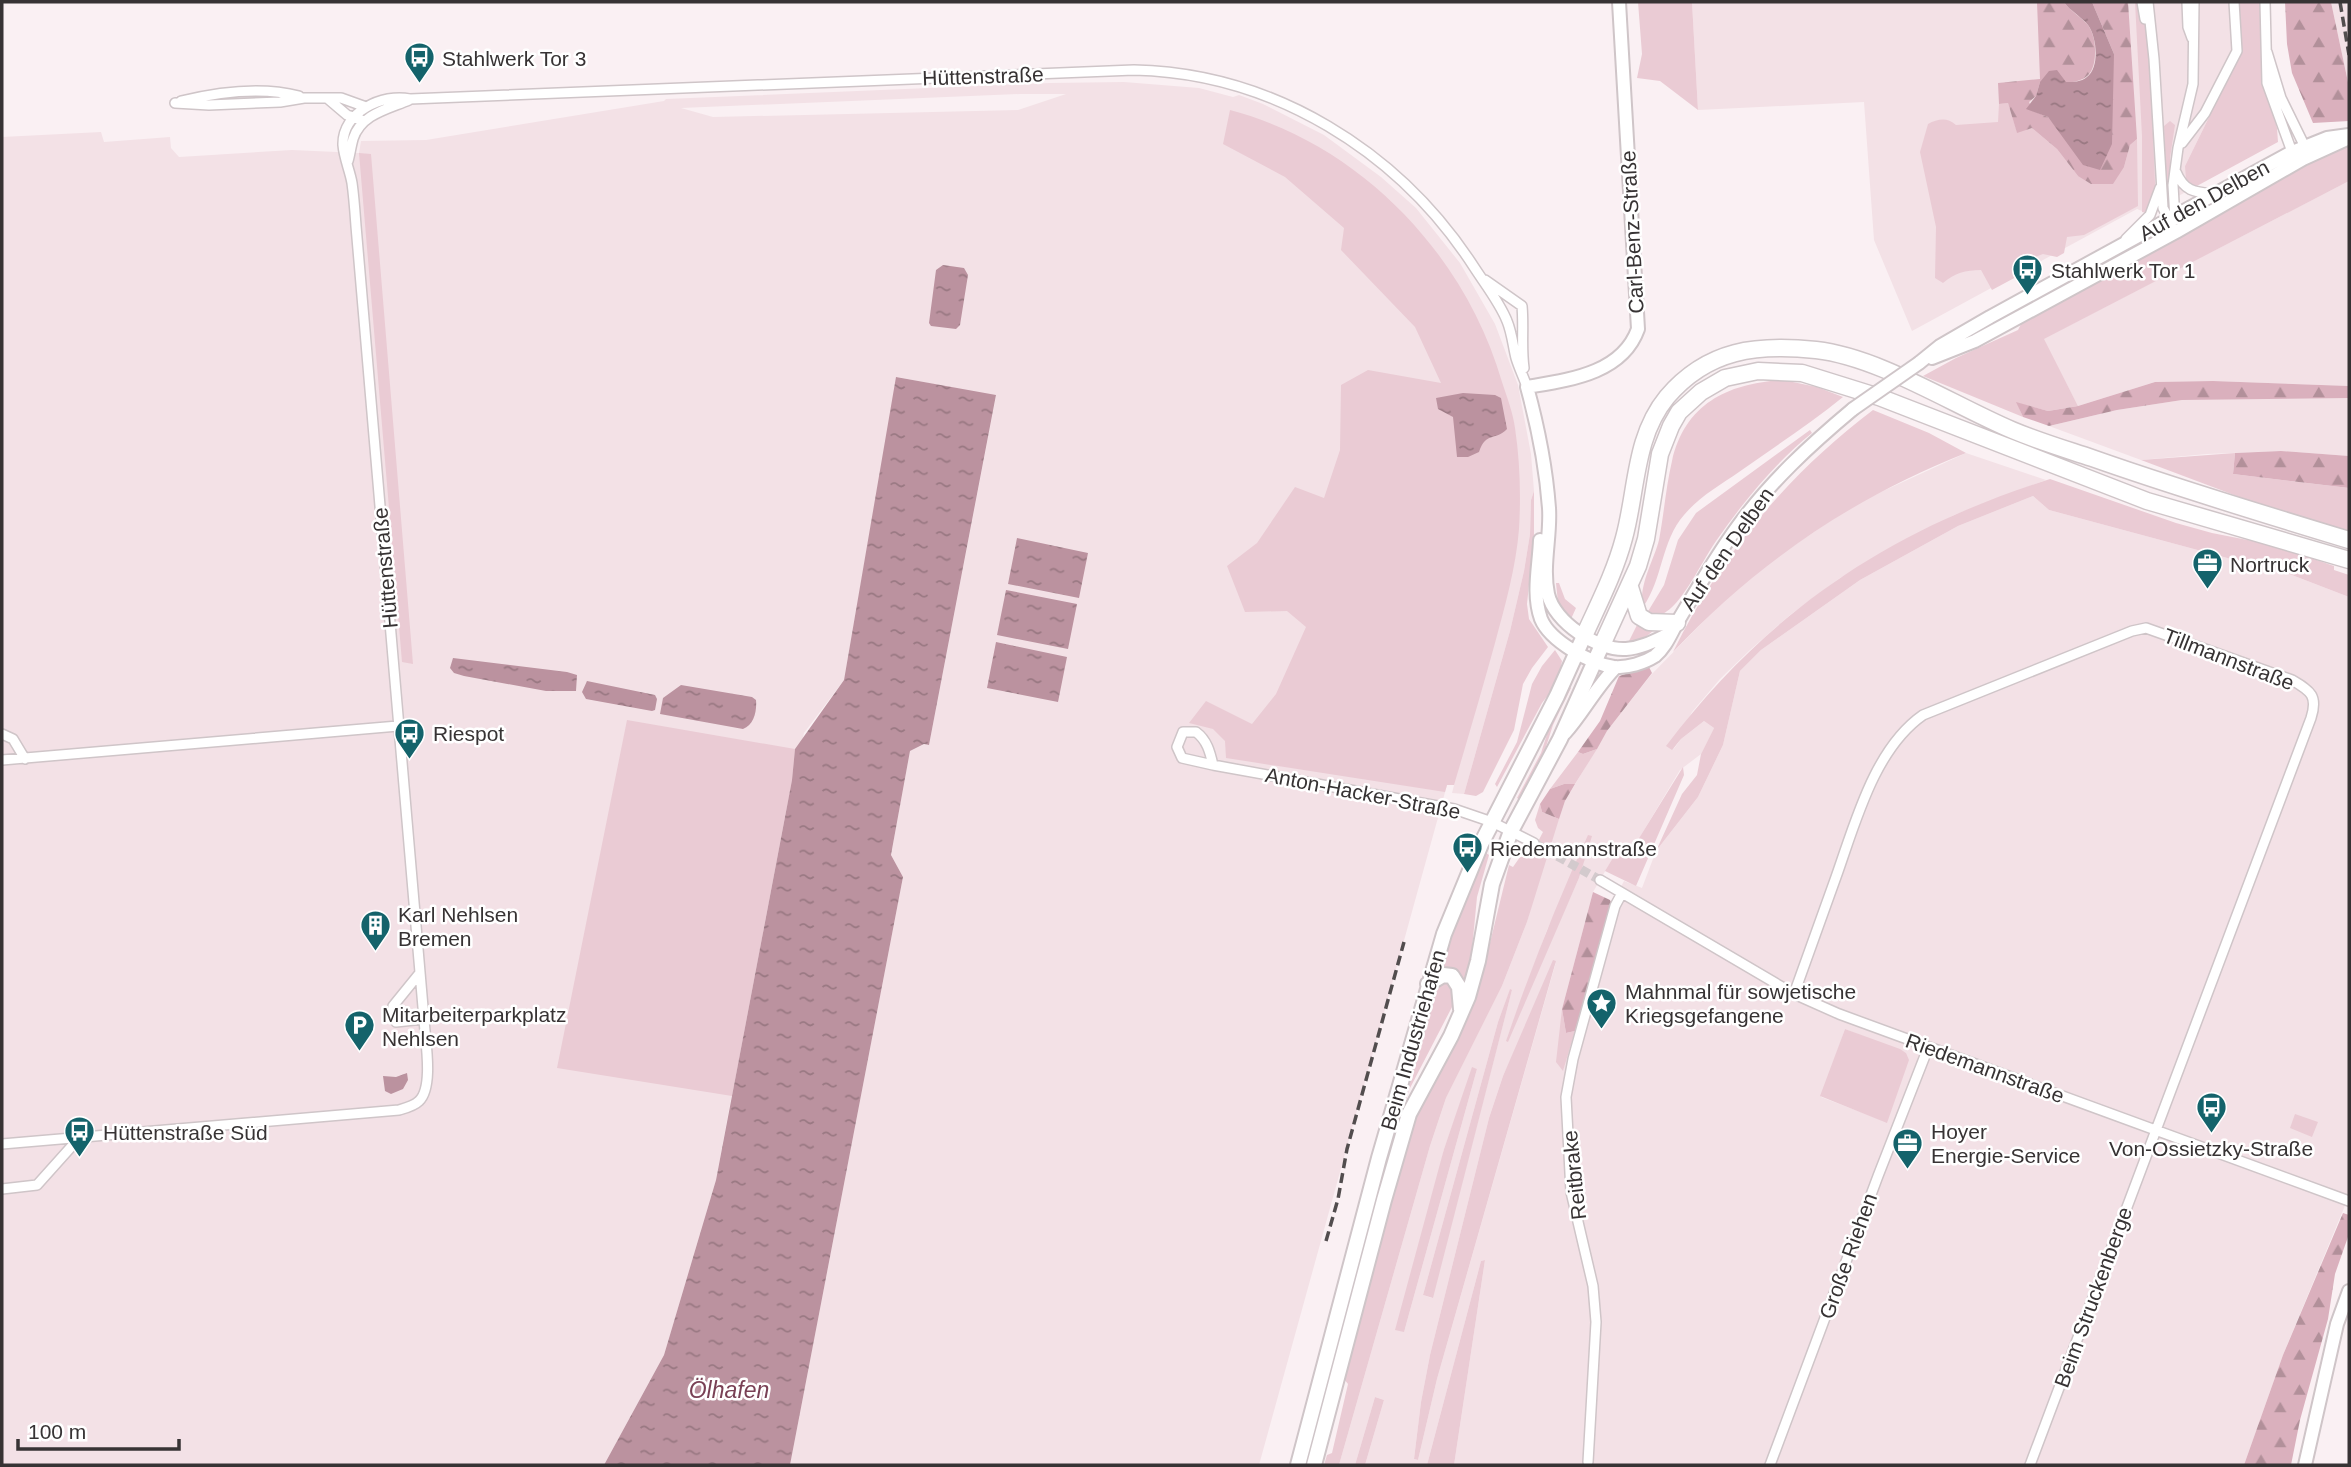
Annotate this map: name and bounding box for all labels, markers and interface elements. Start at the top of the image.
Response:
bus stop icon: Stahlwerk Tor 3 [402,41,436,85]
place label: Stahlwerk Tor 3 [442,47,586,70]
street label: Hüttenstraße [922,62,1044,90]
street label: Carl-Benz-Straße [1616,150,1648,314]
street label: Auf den Delben [2135,155,2273,245]
bus stop icon: Stahlwerk Tor 1 [2011,253,2045,297]
place label: Stahlwerk Tor 1 [2051,259,2195,282]
street label: Auf den Delben [1676,483,1778,615]
street label: Hüttenstraße [368,507,402,629]
office icon: Nortruck [2190,547,2224,591]
place label: Nortruck [2230,553,2310,576]
street label: Tillmannstraße [2160,624,2298,694]
bus stop icon: Riespot [393,716,427,760]
place label: Riespot [433,722,504,745]
street label: Anton-Hacker-Straße [1263,763,1463,823]
bus stop icon: Riedemannstraße [1450,831,1484,875]
place label: Riedemannstraße [1490,837,1657,860]
place label: Karl Nehlsen Bremen [398,903,518,950]
building icon: Karl Nehlsen Bremen [358,909,392,953]
street label: Beim Industriehafen [1376,947,1450,1133]
place label: Mahnmal für sowjetische Kriegsgefangene [1625,980,1856,1027]
place icon: Mahnmal für sowjetische Kriegsgefangene [1585,986,1619,1030]
place label: Mitarbeiterparkplatz Nehlsen [382,1003,566,1050]
parking icon: Mitarbeiterparkplatz Nehlsen [342,1009,376,1053]
street label: Riedemannstraße [1903,1029,2067,1107]
bus stop icon: Von-Ossietzky-Straße [2194,1091,2228,1135]
bus stop icon: Hüttenstraße Süd [63,1115,97,1159]
place label: Hoyer Energie-Service [1931,1120,2080,1167]
place label: Hüttenstraße Süd [103,1121,268,1144]
office icon: Hoyer Energie-Service [1891,1126,1925,1170]
street label: Reitbrake [1558,1129,1590,1221]
place label: Von-Ossietzky-Straße [2109,1137,2313,1160]
street label: Große Riehen [1815,1190,1881,1322]
street label: Beim Struckenberge [2050,1204,2136,1390]
water label: Ölhafen [689,1377,769,1403]
scale bar [18,1408,178,1452]
text: 100 m [28,1420,86,1443]

